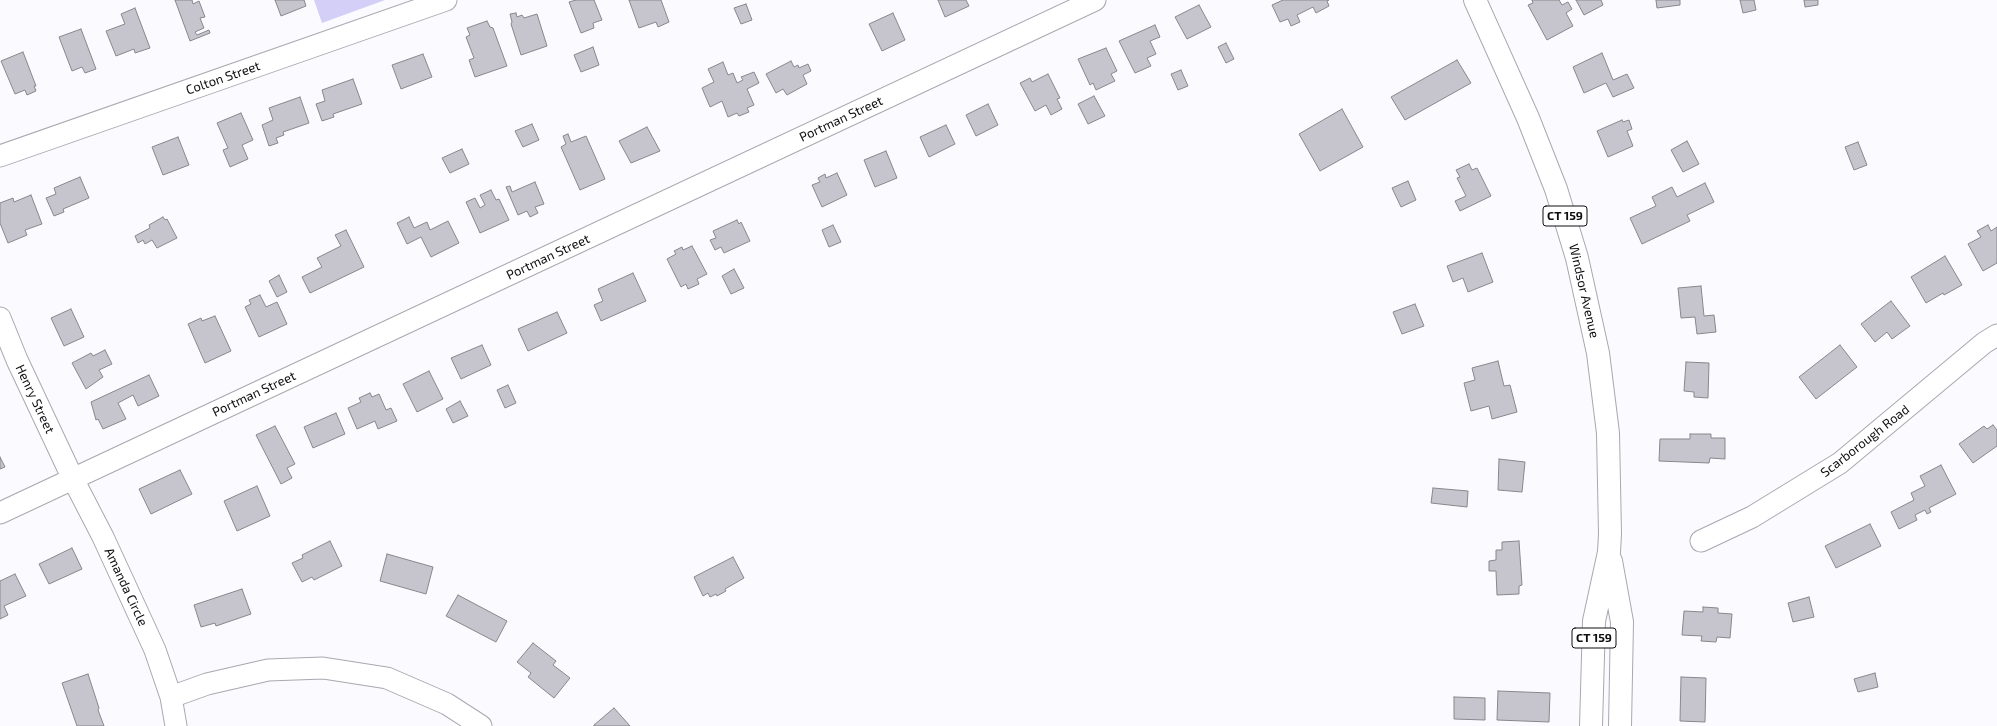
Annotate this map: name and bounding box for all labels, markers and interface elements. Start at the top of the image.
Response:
street label: Colton Street [184,58,262,98]
street label: Portman Street [797,93,885,145]
road number: CT 159 [1543,206,1587,226]
street label: Portman Street [504,231,592,283]
street label: Windsor Avenue [1566,242,1602,340]
street label: Henry Street [12,362,58,436]
street label: Portman Street [210,368,298,420]
street label: Scarborough Road [1818,402,1912,480]
street label: Amanda Circle [101,545,151,629]
road number: CT 159 [1572,628,1616,648]

